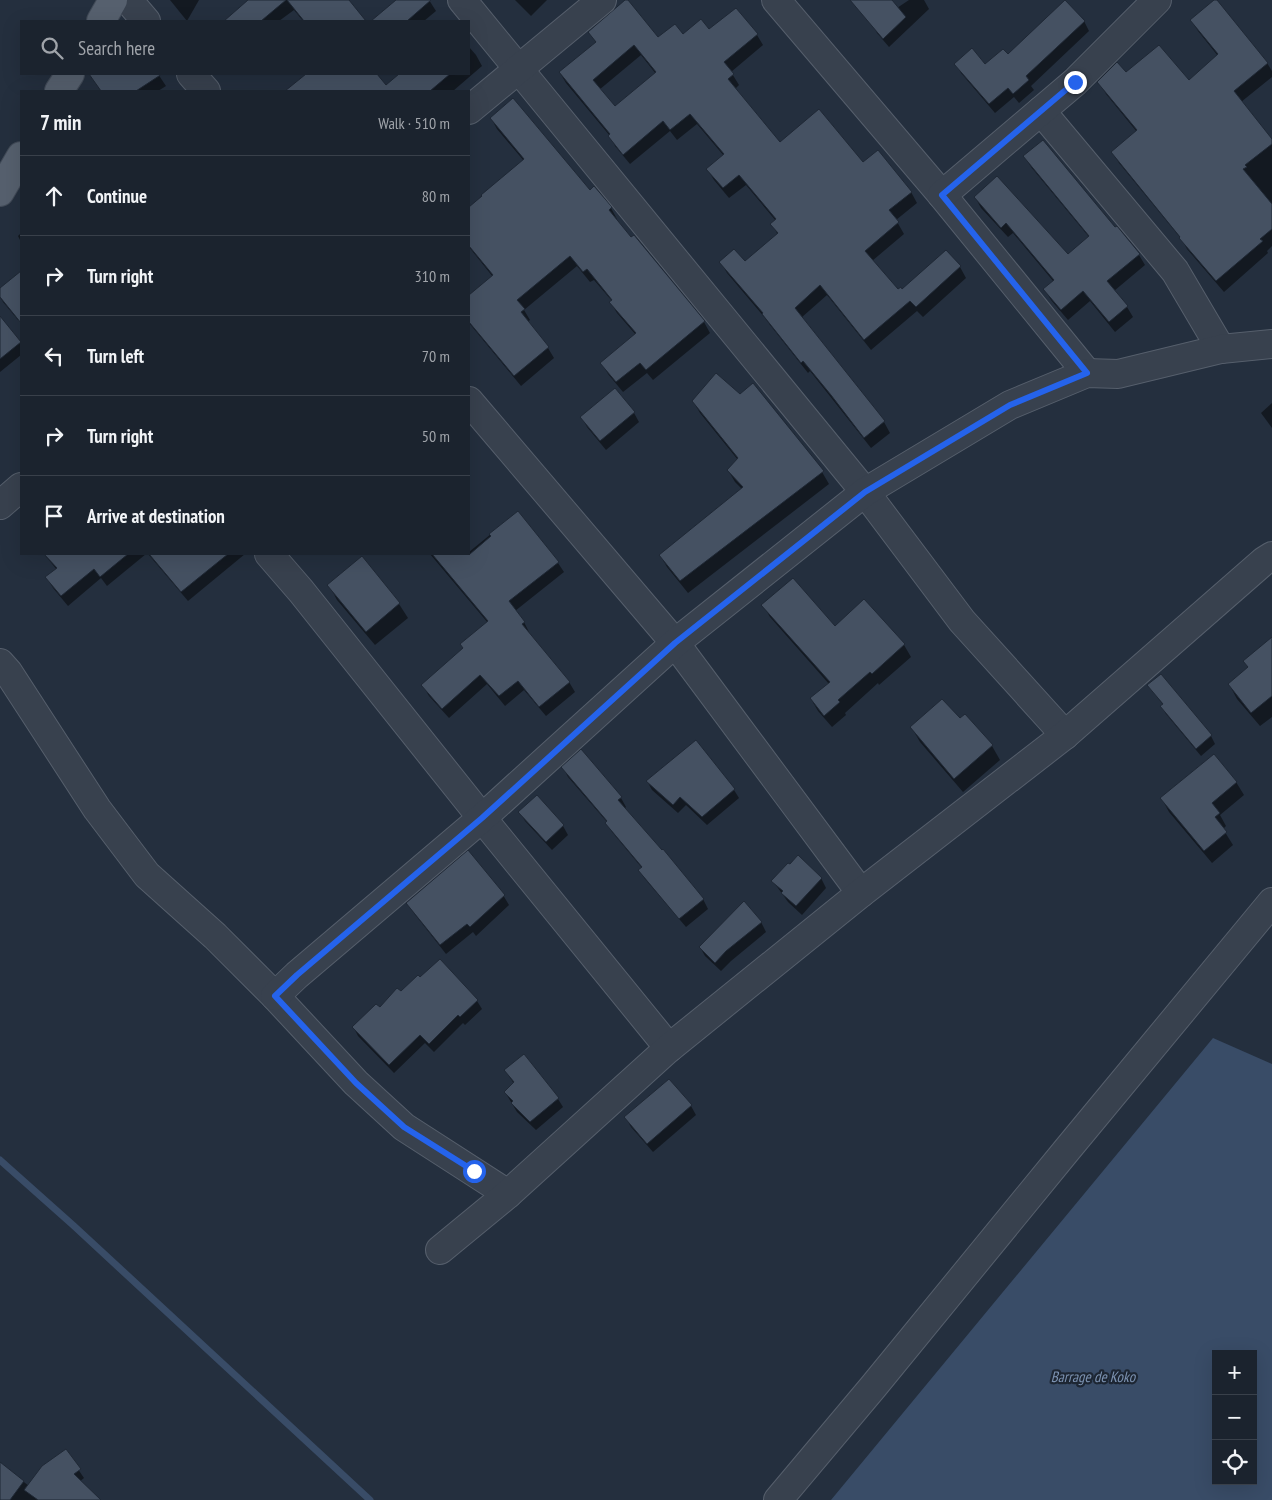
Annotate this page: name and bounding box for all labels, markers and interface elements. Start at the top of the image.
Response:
search box [20,20,470,75]
icon: search [38,34,66,62]
text: Search here [78,36,155,60]
route end [1064,71,1087,94]
text: 7 min [40,109,82,136]
text: Walk · 510 m [378,113,450,133]
icon: ahead [40,182,68,210]
text: Continue [87,184,147,208]
text: 80 m [422,186,450,206]
icon: right [40,262,68,290]
text: Turn right [87,264,153,288]
text: 310 m [415,266,450,286]
icon: left [40,342,68,370]
text: Turn left [87,344,144,368]
text: 70 m [422,346,450,366]
icon: right [40,422,68,450]
text: Turn right [87,424,153,448]
text: 50 m [422,426,450,446]
icon: arrive [40,502,68,530]
text: Arrive at destination [87,504,225,528]
route start [463,1160,486,1183]
map controls [1212,1350,1257,1485]
button: + [1212,1350,1257,1395]
water label: Barrage de Koko [1051,1367,1137,1386]
button: − [1212,1395,1257,1440]
button: locate [1212,1440,1257,1485]

